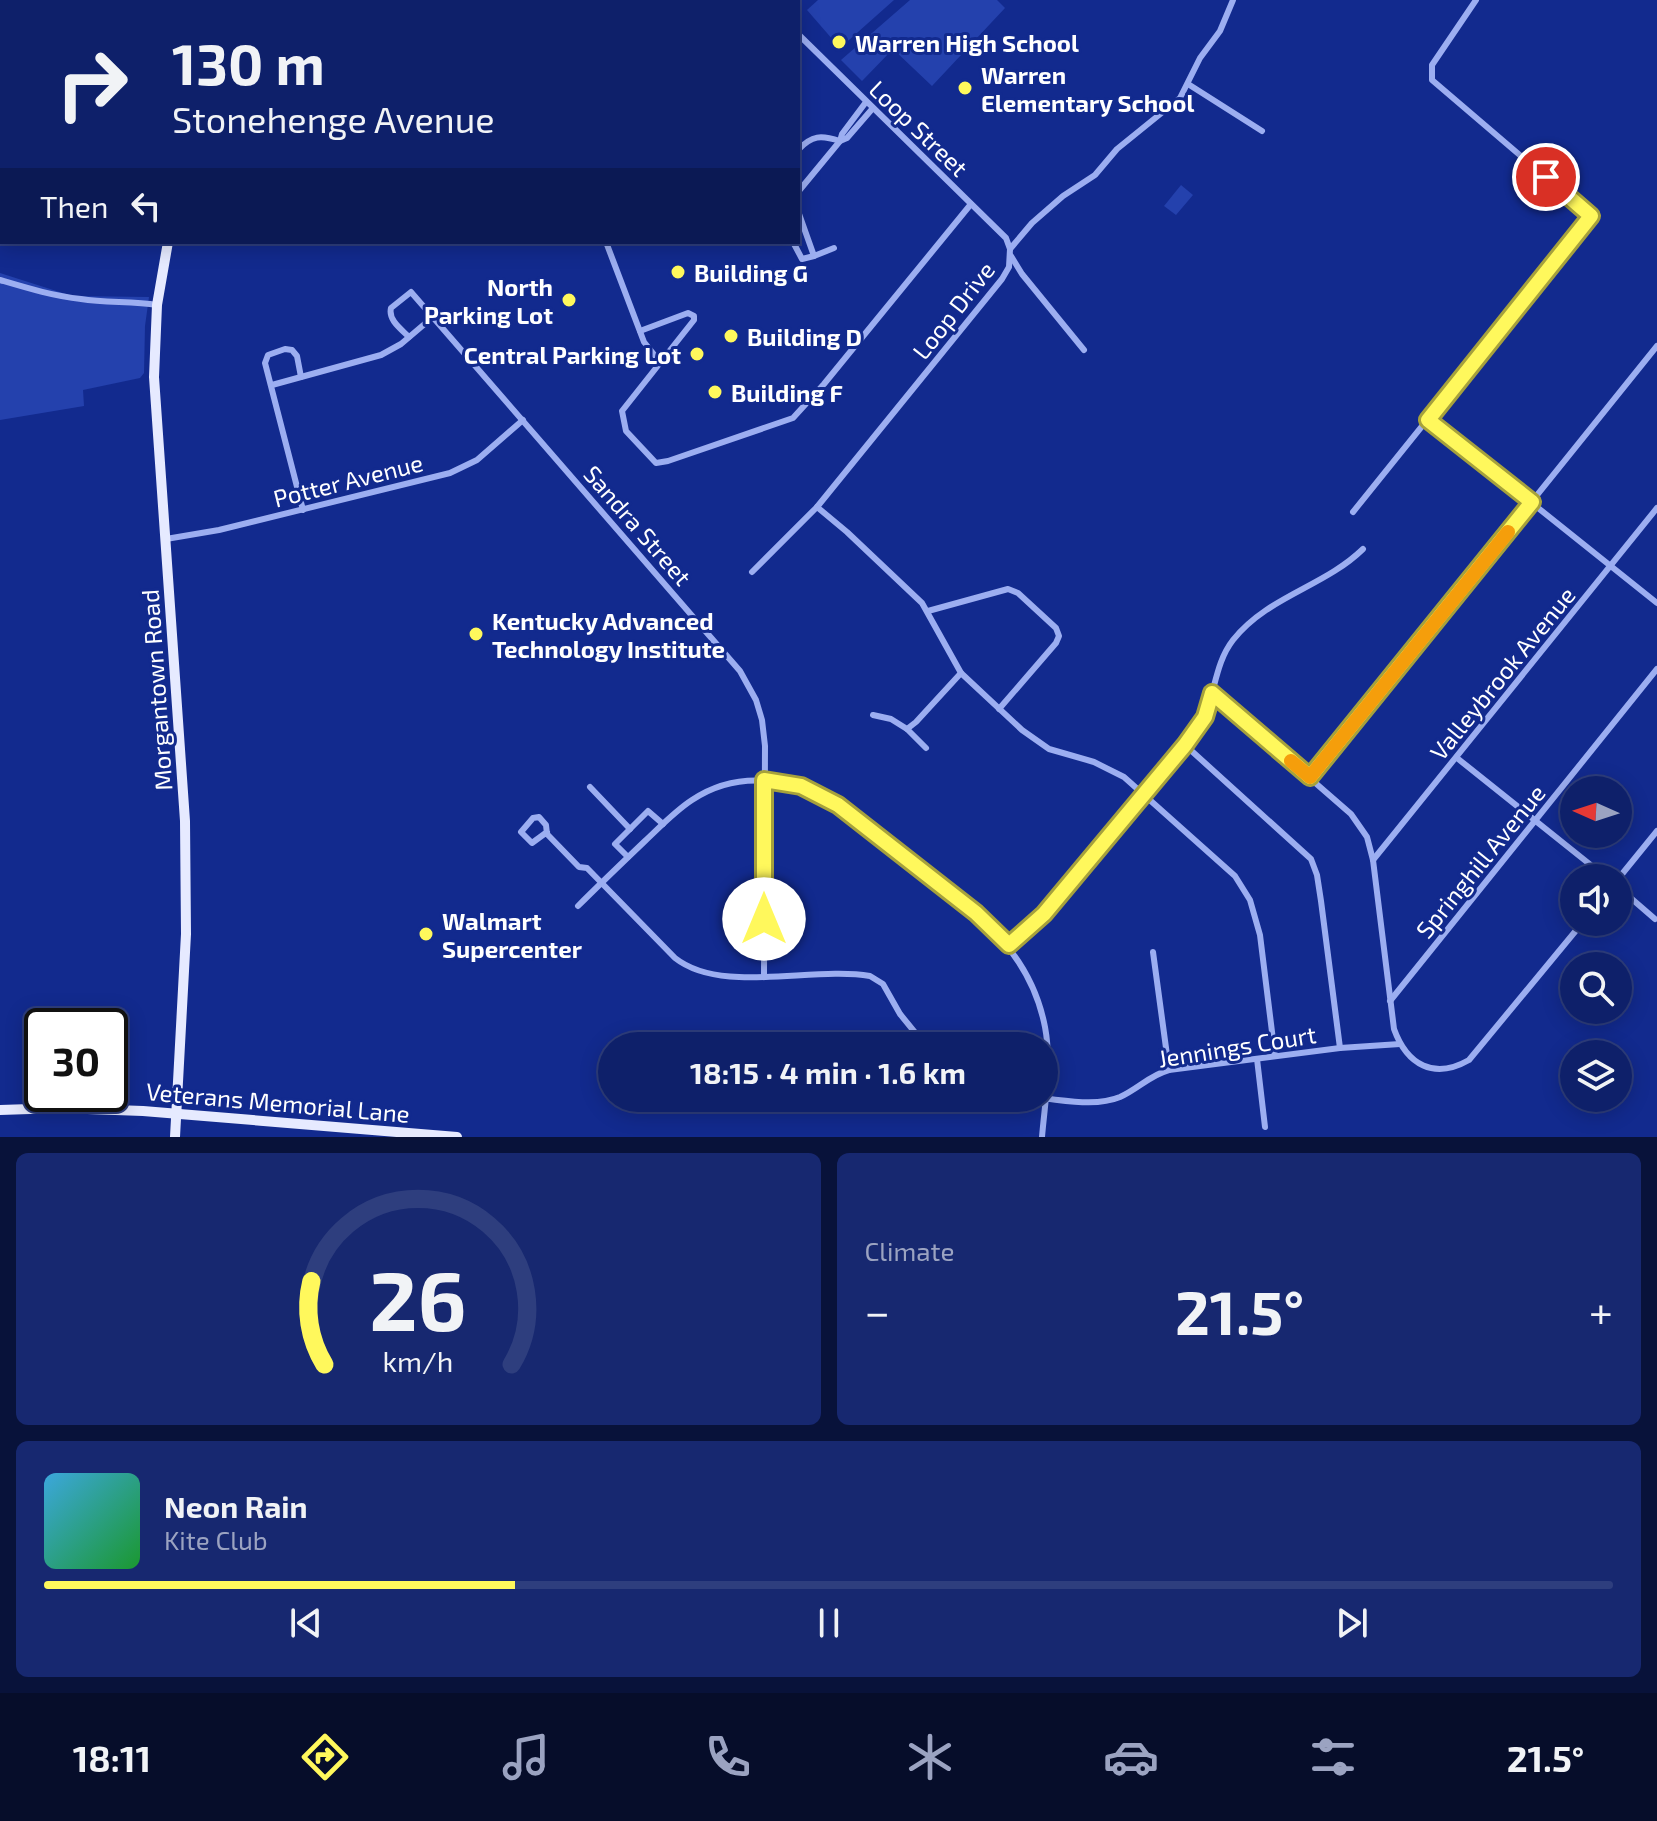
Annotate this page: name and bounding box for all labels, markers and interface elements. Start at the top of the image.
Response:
place label: Warren High School [855,28,1079,57]
text: 130 m [172,29,325,96]
icon: right [40,32,144,136]
marker: Warren High School [830,33,848,51]
place label: Warren Elementary School [981,60,1194,117]
street label: Loop Street [864,74,974,182]
marker: Warren Elementary School [956,79,974,97]
text: Stonehenge Avenue [172,97,495,140]
pin [1512,143,1580,211]
icon: arrive [1524,155,1568,199]
icon: left [124,184,168,228]
text: Then [40,188,108,224]
street label: Loop Drive [906,255,1000,365]
place label: Building G [694,258,808,287]
marker: Building G [669,263,687,281]
place label: North Parking Lot [424,272,553,329]
marker: North Parking Lot [560,291,578,309]
place label: Building D [747,322,862,351]
marker: Building D [722,327,740,345]
place label: Central Parking Lot [464,340,681,369]
marker: Central Parking Lot [688,345,706,363]
place label: Building F [731,378,843,407]
marker: Building F [706,383,724,401]
street label: Potter Avenue [270,447,426,513]
street label: Sandra Street [578,459,698,591]
street label: Valleybrook Avenue [1423,581,1581,765]
street label: Morgantown Road [135,588,177,792]
place label: Kentucky Advanced Technology Institute [492,606,725,663]
marker: Kentucky Advanced Technology Institute [467,625,485,643]
north arrow [1560,776,1632,848]
map controls [1560,776,1632,1112]
street label: Springhill Avenue [1409,778,1551,944]
button: sound [1560,864,1632,936]
position arrow [722,877,806,961]
place label: Walmart Supercenter [442,906,583,963]
marker: Walmart Supercenter [417,925,435,943]
button: search [1560,952,1632,1024]
speed limit sign: 30 [24,1008,128,1112]
street label: Jennings Court [1156,1019,1318,1073]
button: layers [1560,1040,1632,1112]
text: 18:15 · 4 min · 1.6 km [690,1054,966,1090]
street label: Veterans Memorial Lane [145,1076,411,1128]
text: Climate [865,1235,954,1266]
text: 26 [370,1248,467,1348]
text: 21.5° [1175,1275,1304,1347]
text: − [865,1284,890,1337]
text: + [1589,1284,1613,1337]
text: km/h [383,1343,454,1378]
text: Neon Rain [164,1488,308,1524]
text: Kite Club [164,1524,268,1555]
icon: previous [284,1601,328,1645]
icon: pause [807,1601,851,1645]
icon: next [1330,1601,1374,1645]
icon: directions [297,1729,353,1785]
icon: music [498,1729,554,1785]
icon: phone [700,1729,756,1785]
icon: climate [902,1729,958,1785]
icon: car [1103,1729,1159,1785]
icon: filters [1305,1729,1361,1785]
text: 18:11 [73,1736,151,1779]
text: 21.5° [1507,1736,1584,1779]

